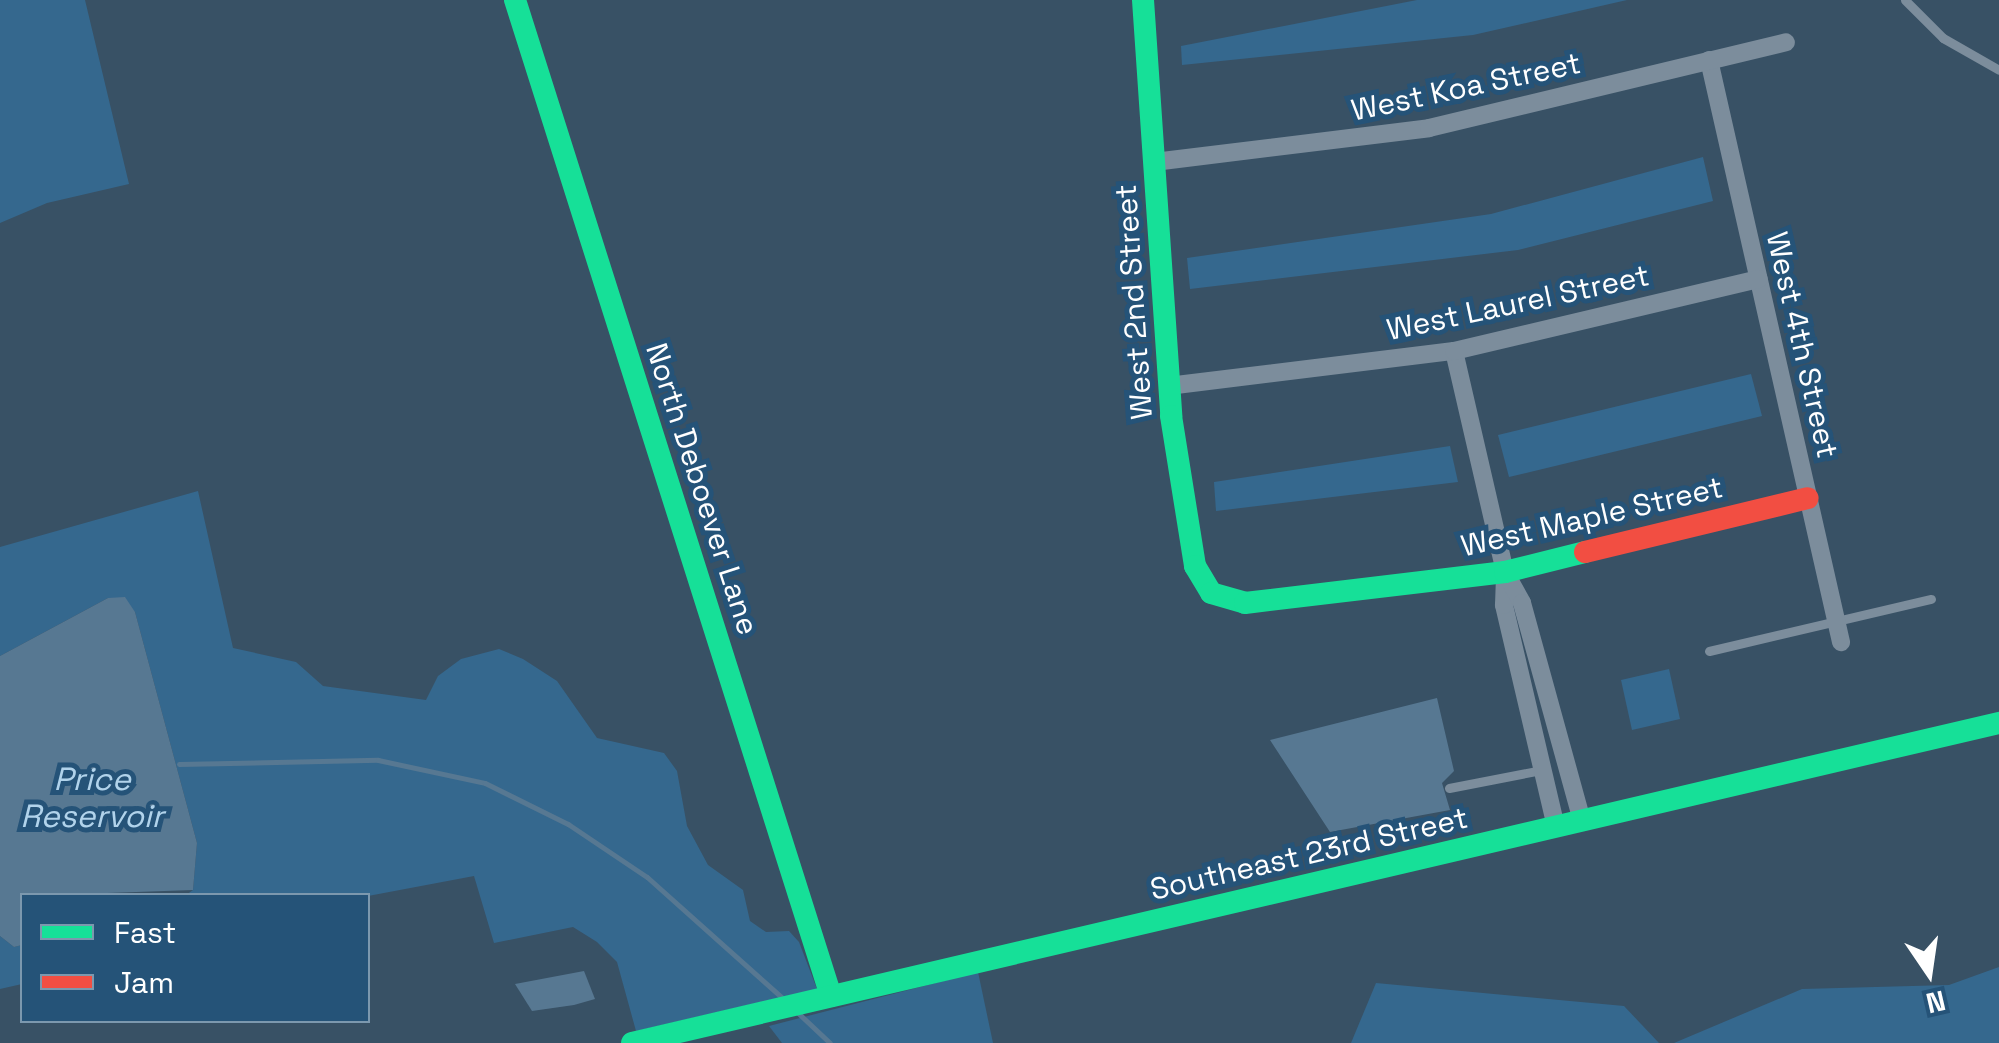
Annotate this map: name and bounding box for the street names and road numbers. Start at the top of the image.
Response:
street label: West Koa Street [1348,45,1584,129]
street label: West 2nd Street [1108,183,1160,421]
street label: West 4th Street [1758,228,1846,462]
street label: West Laurel Street [1383,258,1653,348]
street label: North Deboever Lane [638,339,766,639]
street label: West Maple Street [1458,469,1726,565]
street label: Southeast 23rd Street [1147,800,1471,908]

